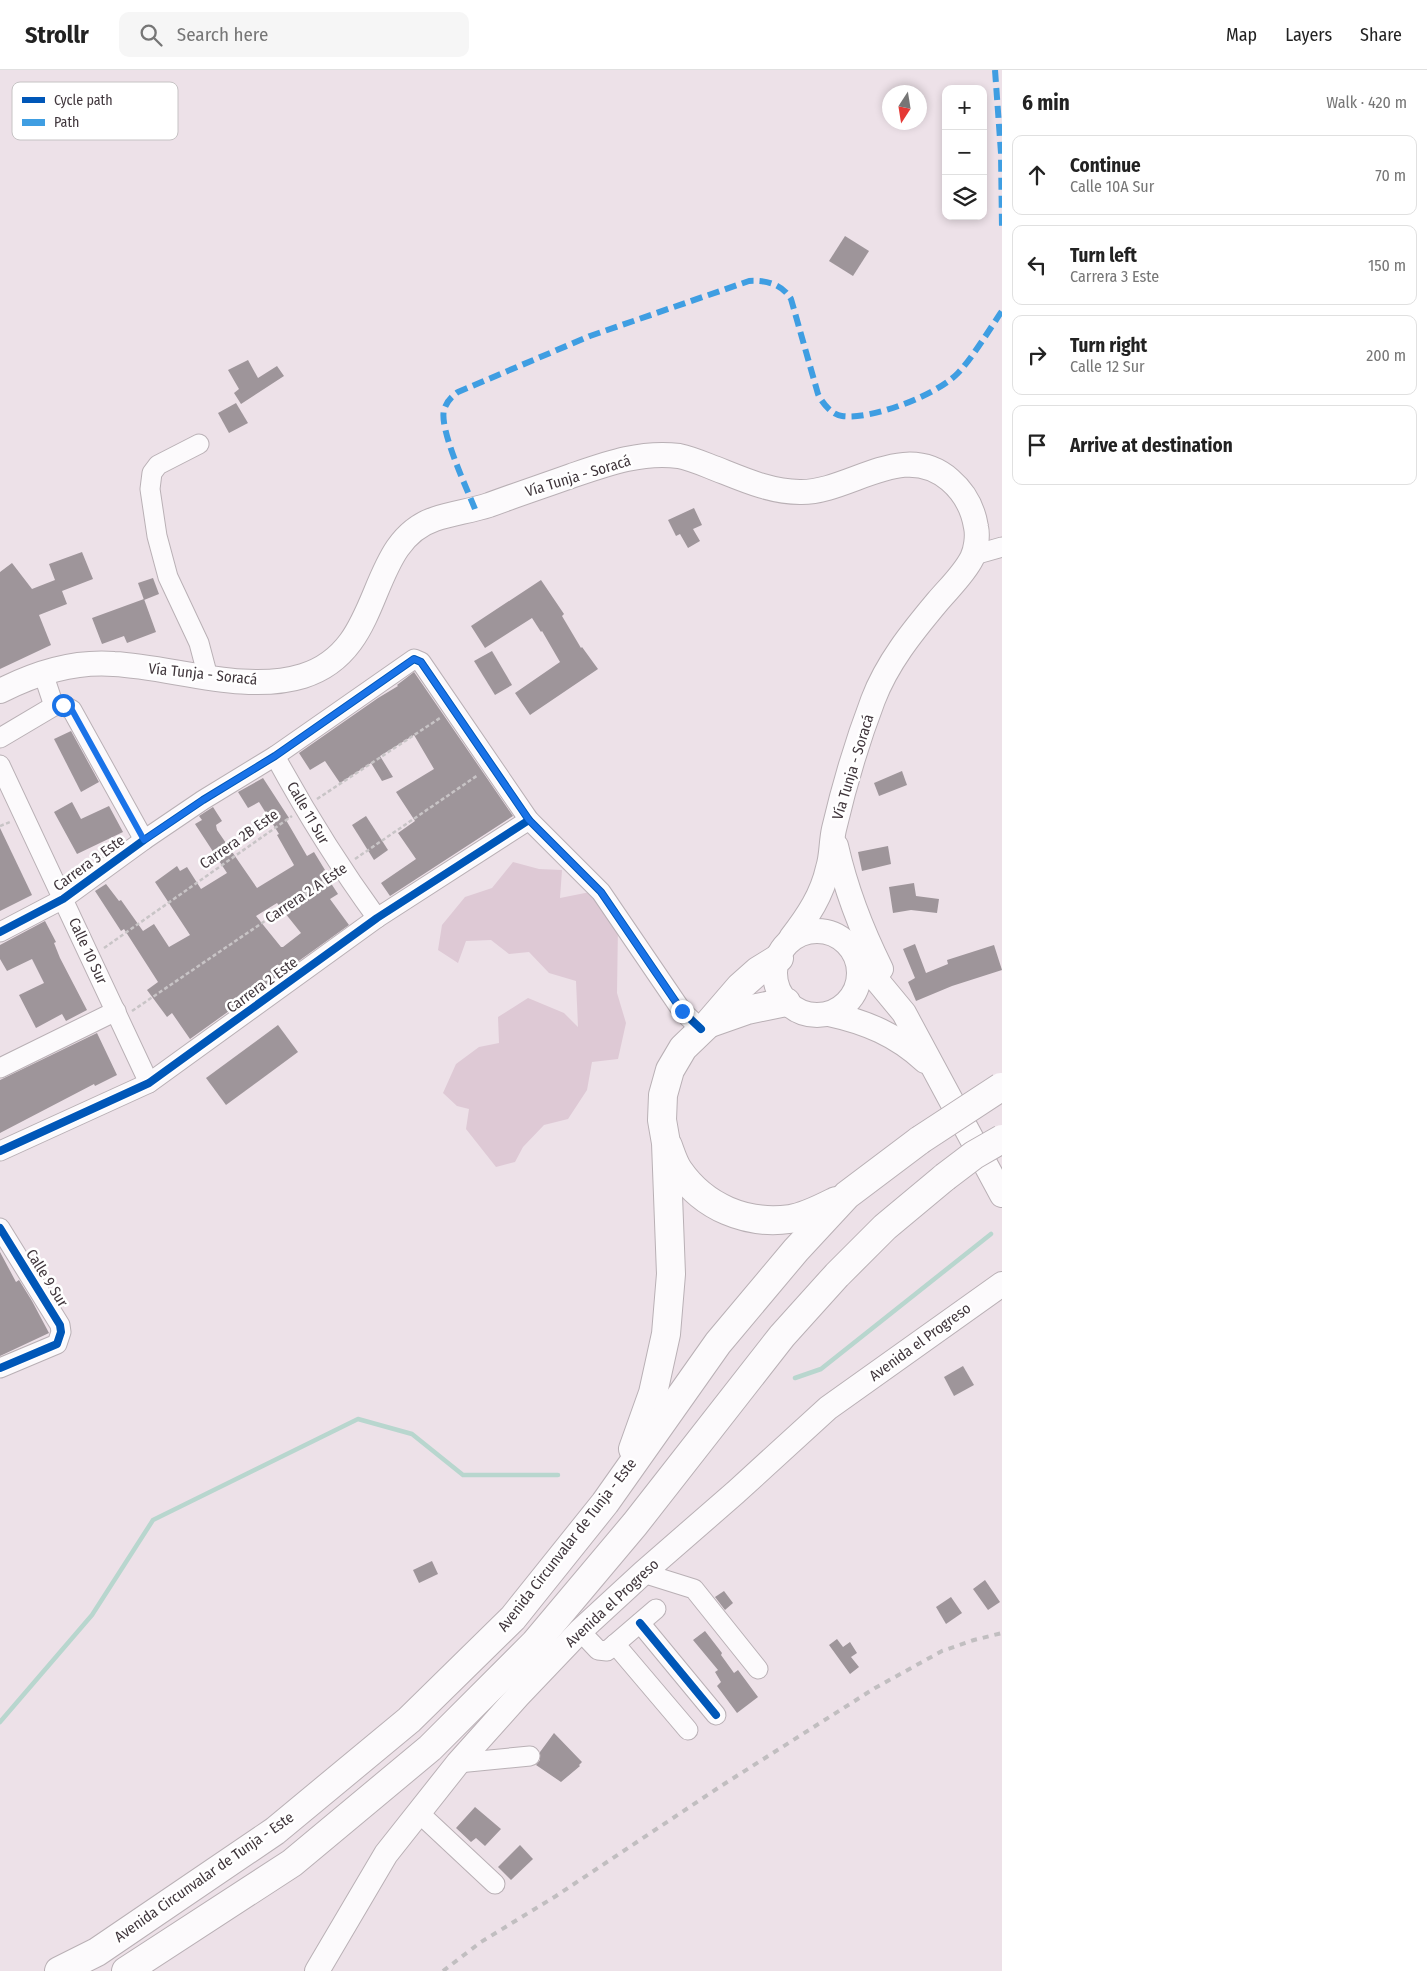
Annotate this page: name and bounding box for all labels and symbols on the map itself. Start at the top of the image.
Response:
legend [12,82,178,140]
north arrow [882,85,927,130]
text: Cycle path [54,92,113,109]
text: Path [54,114,79,131]
street label: Vía Tunja - Soracá [523,451,633,501]
street label: Vía Tunja - Soracá [148,659,258,689]
route start [52,694,75,717]
street label: Vía Tunja - Soracá [828,712,878,822]
street label: Calle 11 Sur [283,779,333,848]
street label: Carrera 2B Este [196,805,282,873]
street label: Carrera 3 Este [50,831,128,895]
street label: Carrera 2 A Este [262,859,350,927]
street label: Calle 10 Sur [65,915,112,988]
street label: Carrera 2 Este [223,953,301,1017]
route end [671,1000,694,1023]
street label: Calle 9 Sur [22,1246,72,1311]
street label: Avenida el Progreso [866,1299,974,1385]
street label: Avenida Circunvalar de Tunja - Este [494,1455,640,1635]
street label: Avenida el Progreso [562,1555,663,1651]
street label: Avenida Circunvalar de Tunja - Este [111,1808,297,1946]

